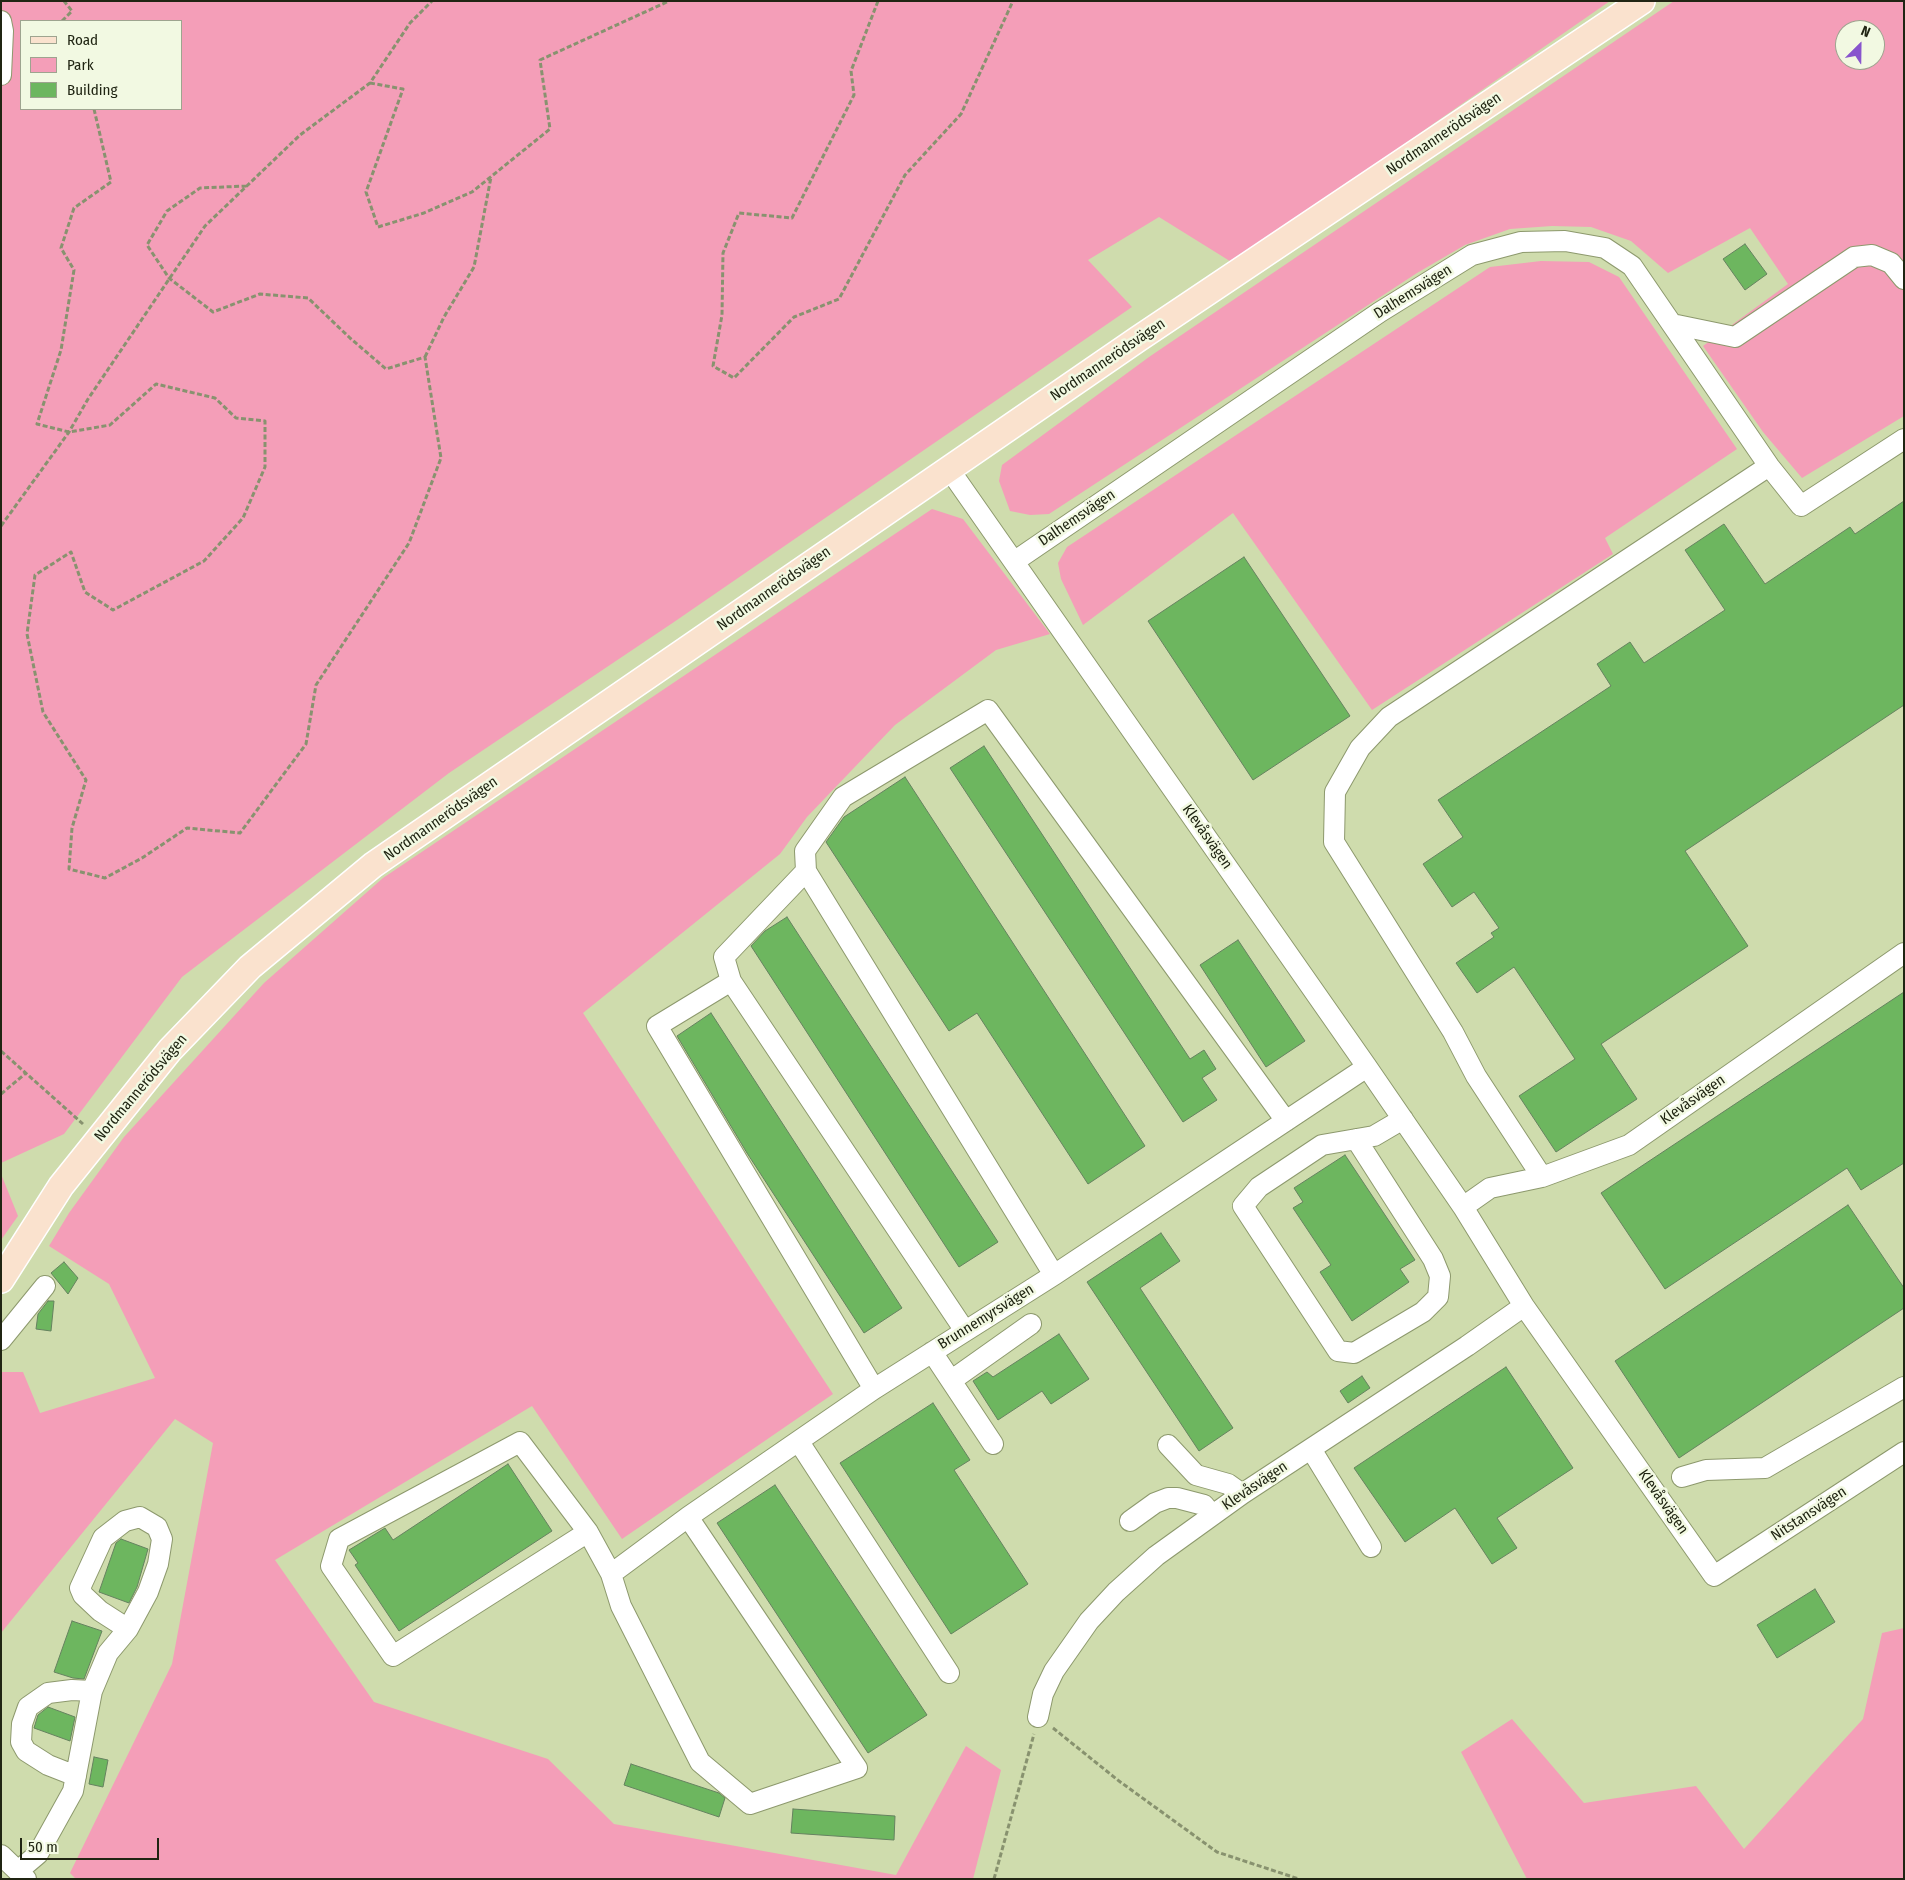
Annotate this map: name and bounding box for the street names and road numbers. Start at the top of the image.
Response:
street label: Nordmannerödsvägen [1383,89,1505,179]
street label: Dalhemsvägen [1371,261,1455,323]
street label: Nordmannerödsvägen [1047,315,1169,405]
street label: Dalhemsvägen [1035,486,1119,550]
street label: Nordmannerödsvägen [714,543,834,635]
street label: Nordmannerödsvägen [381,773,501,865]
street label: Klevåsvägen [1178,801,1236,873]
street label: Nordmannerödsvägen [91,1031,191,1145]
street label: Klevåsvägen [1657,1071,1729,1129]
street label: Brunnemyrsvägen [935,1280,1037,1354]
street label: Klevåsvägen [1219,1458,1291,1514]
street label: Klevåsvägen [1634,1466,1692,1538]
street label: Nitstansvägen [1768,1483,1850,1545]

